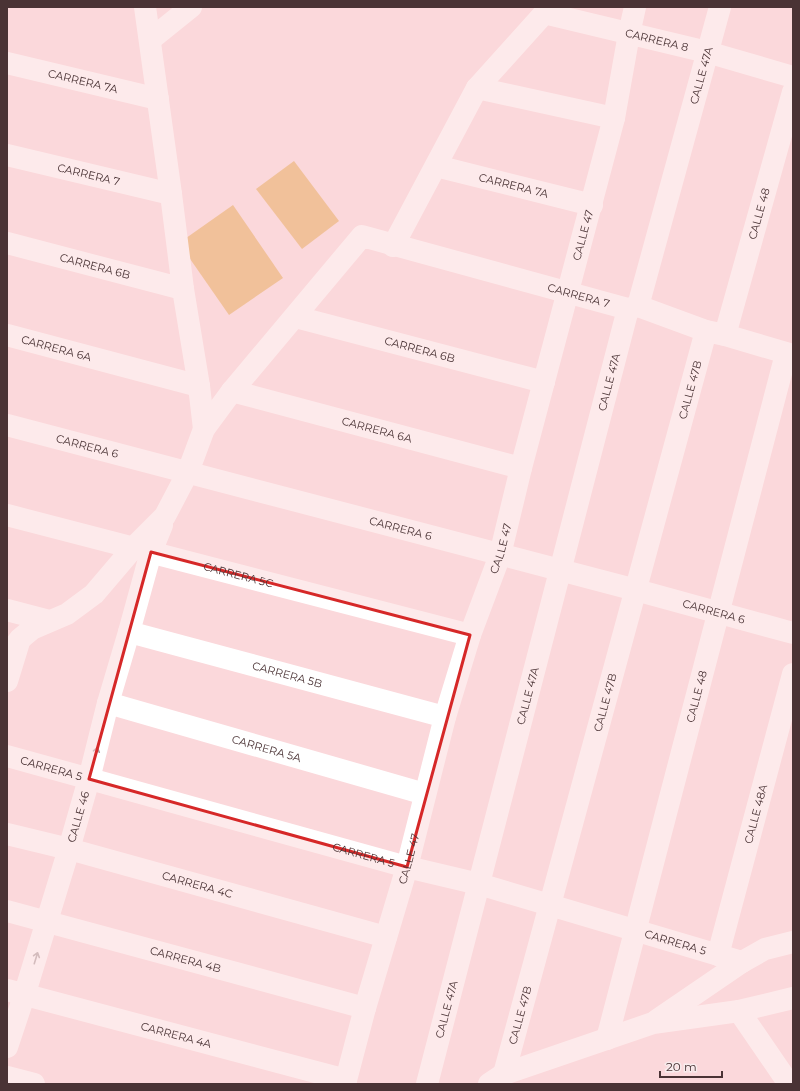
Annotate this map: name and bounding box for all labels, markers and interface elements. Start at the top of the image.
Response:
street label: CARRERA 8 [624,26,690,54]
street label: CALLE 47A [687,45,716,106]
street label: CARRERA 7A [47,66,119,96]
street label: CARRERA 7 [56,160,121,189]
street label: CARRERA 7A [477,170,550,201]
street label: CALLE 48 [745,186,773,241]
street label: CALLE 47 [569,208,596,262]
street label: CARRERA 6B [58,250,132,282]
street label: CARRERA 7 [546,280,611,311]
street label: CARRERA 6A [20,332,93,364]
street label: CARRERA 6B [383,333,457,365]
street label: CALLE 47A [595,352,623,413]
street label: CALLE 47B [675,359,705,421]
street label: CARRERA 6A [340,414,414,446]
street label: CARRERA 6 [54,431,120,461]
street label: CARRERA 6 [368,513,434,543]
street label: CALLE 47 [487,522,514,576]
street label: CARRERA 5C [202,559,275,591]
street label: CARRERA 6 [681,596,747,627]
street label: CARRERA 5B [251,658,324,691]
street label: CALLE 47A [513,665,542,726]
street label: CALLE 48 [683,669,710,724]
street label: CALLE 47B [590,672,620,733]
street label: CARRERA 5A [230,732,303,765]
one-way arrow [92,747,100,760]
street label: CARRERA 5 [19,753,84,784]
street label: CALLE 48A [741,783,770,845]
street label: CALLE 46 [64,789,92,844]
street label: CALLE 47 [395,832,422,886]
street label: CARRERA 5 [331,840,396,870]
street label: CARRERA 4C [160,868,234,901]
street label: CARRERA 5 [643,926,708,958]
street label: CARRERA 4B [148,943,223,976]
one-way arrow [33,952,40,965]
street label: CALLE 47A [432,979,461,1040]
street label: CALLE 47B [505,984,535,1046]
street label: CARRERA 4A [139,1019,213,1051]
scale bar [660,1053,722,1079]
text: 20 m [666,1059,697,1074]

